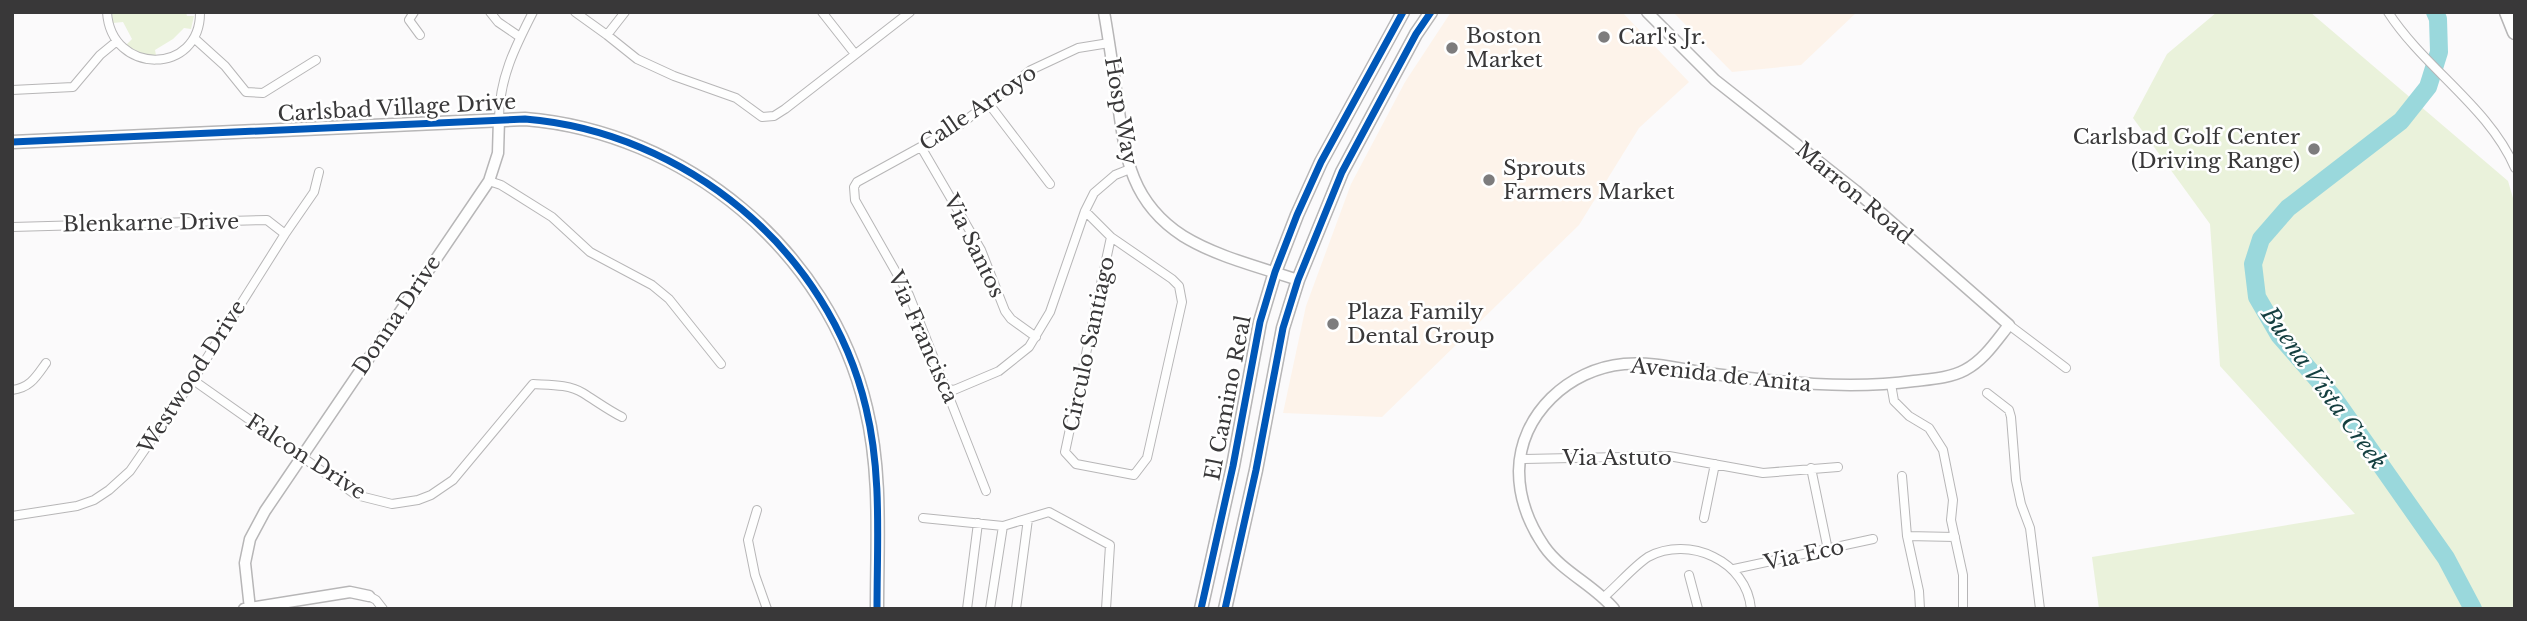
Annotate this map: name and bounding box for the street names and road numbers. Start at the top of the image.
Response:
street label: Hosp Way [1099,55,1143,168]
street label: Calle Arroyo [915,59,1041,157]
street label: Carlsbad Village Drive [277,89,517,127]
street label: Marron Road [1790,137,1918,249]
street label: Via Santos [937,189,1010,302]
street label: Blenkarne Drive [62,208,240,238]
street label: Donna Drive [347,250,447,380]
street label: Circulo Santiago [1058,254,1120,434]
street label: Via Francisca [882,266,964,407]
street label: Westwood Drive [132,295,251,459]
street label: El Camino Real [1199,313,1257,483]
street label: Avenida de Anita [1628,352,1813,397]
street label: Falcon Drive [241,409,371,505]
street label: Via Astuto [1561,445,1672,471]
street label: Via Eco [1761,534,1846,576]

